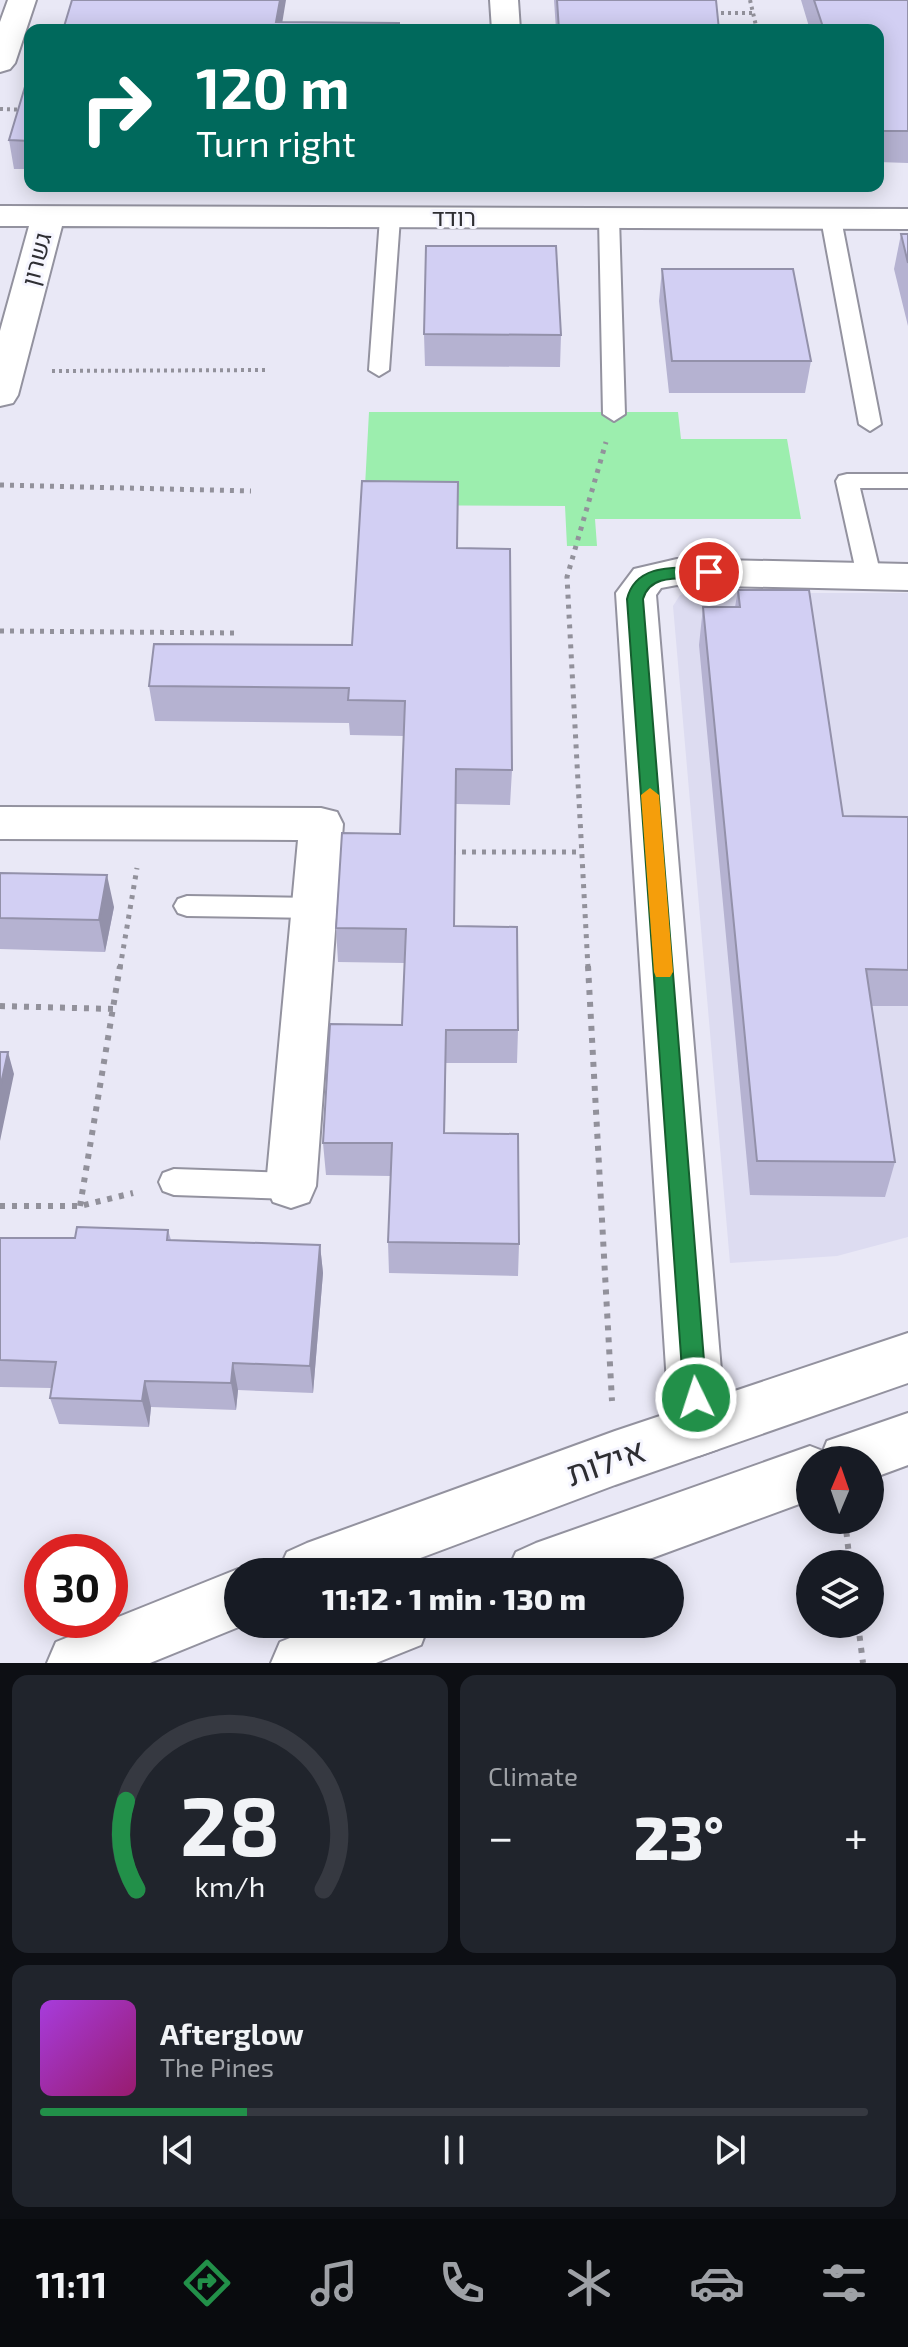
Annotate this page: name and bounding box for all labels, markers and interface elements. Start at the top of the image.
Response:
text: 120 m [196,53,350,120]
icon: right [64,56,168,160]
text: Turn right [196,121,356,164]
street label: רודד [432,202,476,231]
street label: גשרון [15,229,57,288]
pin [675,538,743,606]
icon: arrive [687,550,731,594]
position arrow [654,1356,738,1440]
street label: אילות [561,1428,650,1493]
north arrow [796,1446,884,1534]
map controls [796,1446,884,1638]
speed limit sign: 30 [24,1534,128,1638]
button: layers [796,1550,884,1638]
text: 11:12 · 1 min · 130 m [322,1580,586,1616]
text: Climate [488,1760,578,1791]
text: 28 [180,1773,280,1873]
text: 23° [634,1800,724,1872]
text: − [488,1809,514,1862]
text: + [844,1809,868,1862]
text: km/h [195,1868,265,1903]
text: Afterglow [160,2015,304,2051]
text: The Pines [160,2051,274,2082]
icon: previous [156,2128,200,2172]
icon: pause [432,2128,476,2172]
icon: next [708,2128,752,2172]
icon: directions [179,2255,235,2311]
icon: music [306,2255,362,2311]
icon: phone [434,2255,490,2311]
icon: climate [561,2255,617,2311]
icon: car [689,2255,745,2311]
icon: filters [816,2255,872,2311]
text: 11:11 [36,2262,107,2305]

